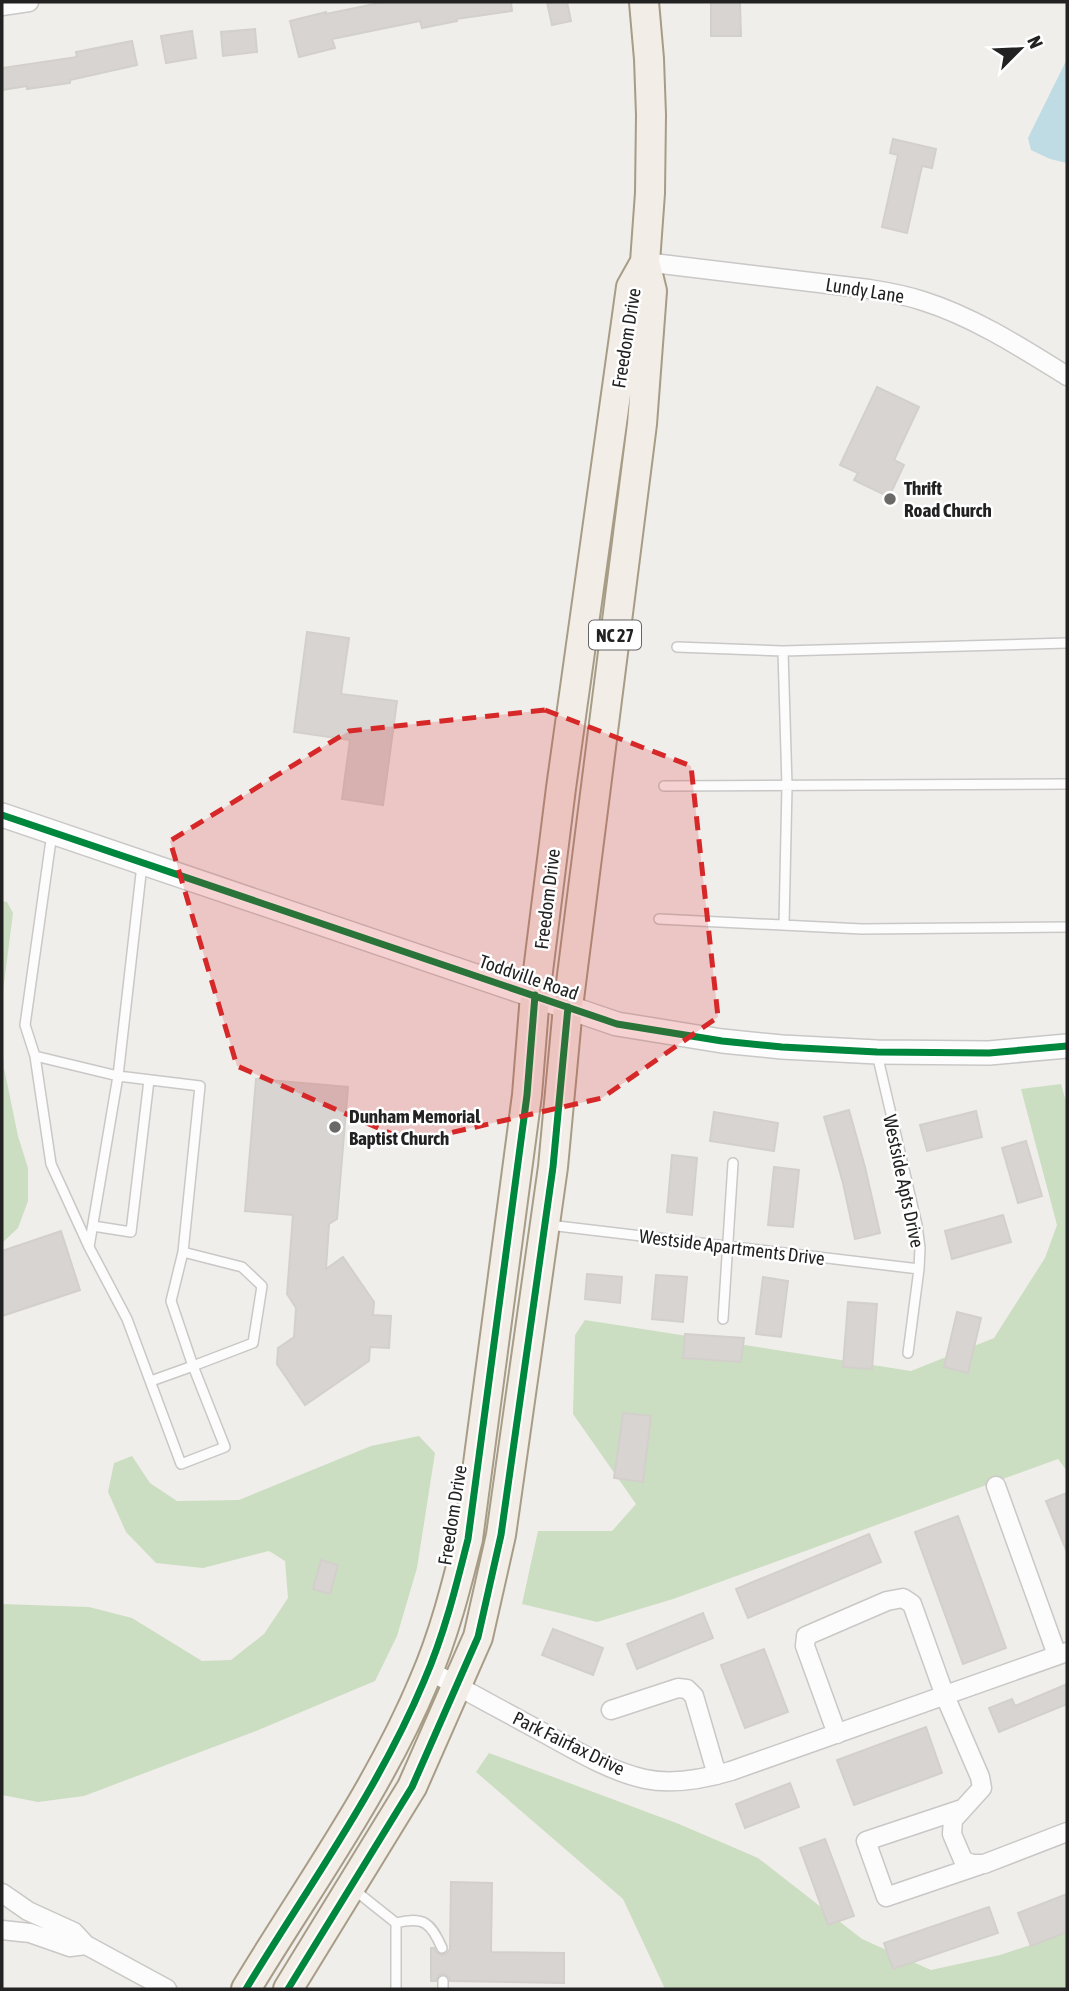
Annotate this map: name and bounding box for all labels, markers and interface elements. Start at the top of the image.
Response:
north arrow [985,14,1055,84]
text: N [1023,32,1048,52]
street label: Lundy Lane [824,273,906,307]
street label: Freedom Drive [607,286,645,390]
place label: Thrift Road Church [904,477,992,521]
marker: Thrift Road Church [882,491,898,507]
road number: NC 27 [589,620,641,650]
street label: Freedom Drive [530,848,564,950]
street label: Toddville Road [476,950,582,1004]
place label: Dunham Memorial Baptist Church [349,1105,481,1149]
street label: Westside Apts Drive [879,1113,929,1249]
marker: Dunham Memorial Baptist Church [327,1119,343,1135]
street label: Westside Apartments Drive [638,1225,826,1269]
street label: Freedom Drive [433,1463,471,1567]
street label: Park Fairfax Drive [510,1706,628,1780]

